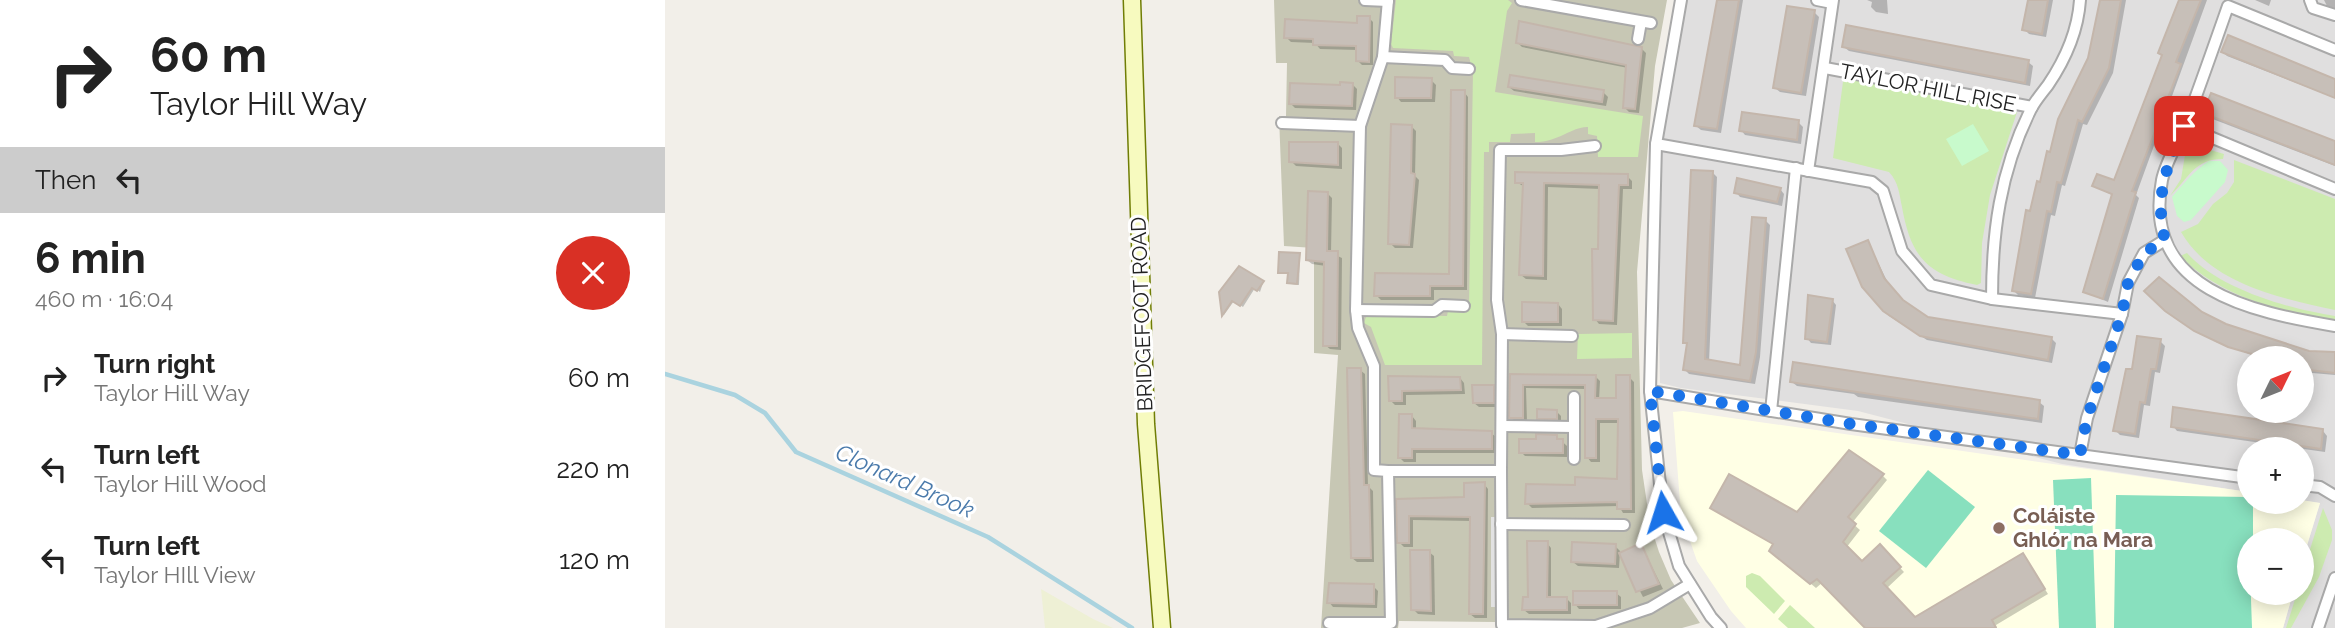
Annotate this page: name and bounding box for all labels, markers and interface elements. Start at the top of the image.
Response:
text: 60 m [150,26,267,83]
icon: right [35,28,126,119]
street label: TAYLOR HILL RISE [1838,58,2018,117]
text: Taylor Hill Way [150,85,367,122]
pin [2154,96,2214,156]
icon: arrive [2165,107,2203,145]
icon: left [110,161,148,199]
text: Then [35,165,96,195]
street label: BRIDGEFOOT ROAD [1126,216,1157,412]
text: 6 min [35,234,146,283]
button: close [556,236,630,310]
text: 460 m · 16:04 [35,285,173,312]
north arrow [2237,346,2313,424]
map controls [2237,346,2314,605]
text: Turn right [94,349,215,379]
icon: right [35,359,73,397]
text: 60 m [568,363,630,393]
text: Taylor Hill Way [94,379,250,406]
button: + [2237,437,2314,514]
water label: Clonard Brook [832,438,979,523]
text: Turn left [94,440,200,470]
icon: left [35,450,73,488]
text: 220 m [556,454,630,484]
text: Taylor Hill Wood [94,470,267,497]
position arrow [1626,475,1700,549]
place label: Coláiste Ghlór na Mara [2013,503,2153,552]
marker: Coláiste Ghlór na Mara [1991,520,2007,536]
button: − [2237,528,2314,605]
text: Turn left [94,531,200,561]
icon: left [35,541,73,579]
text: 120 m [559,545,630,575]
text: Taylor HIll View [94,561,256,588]

